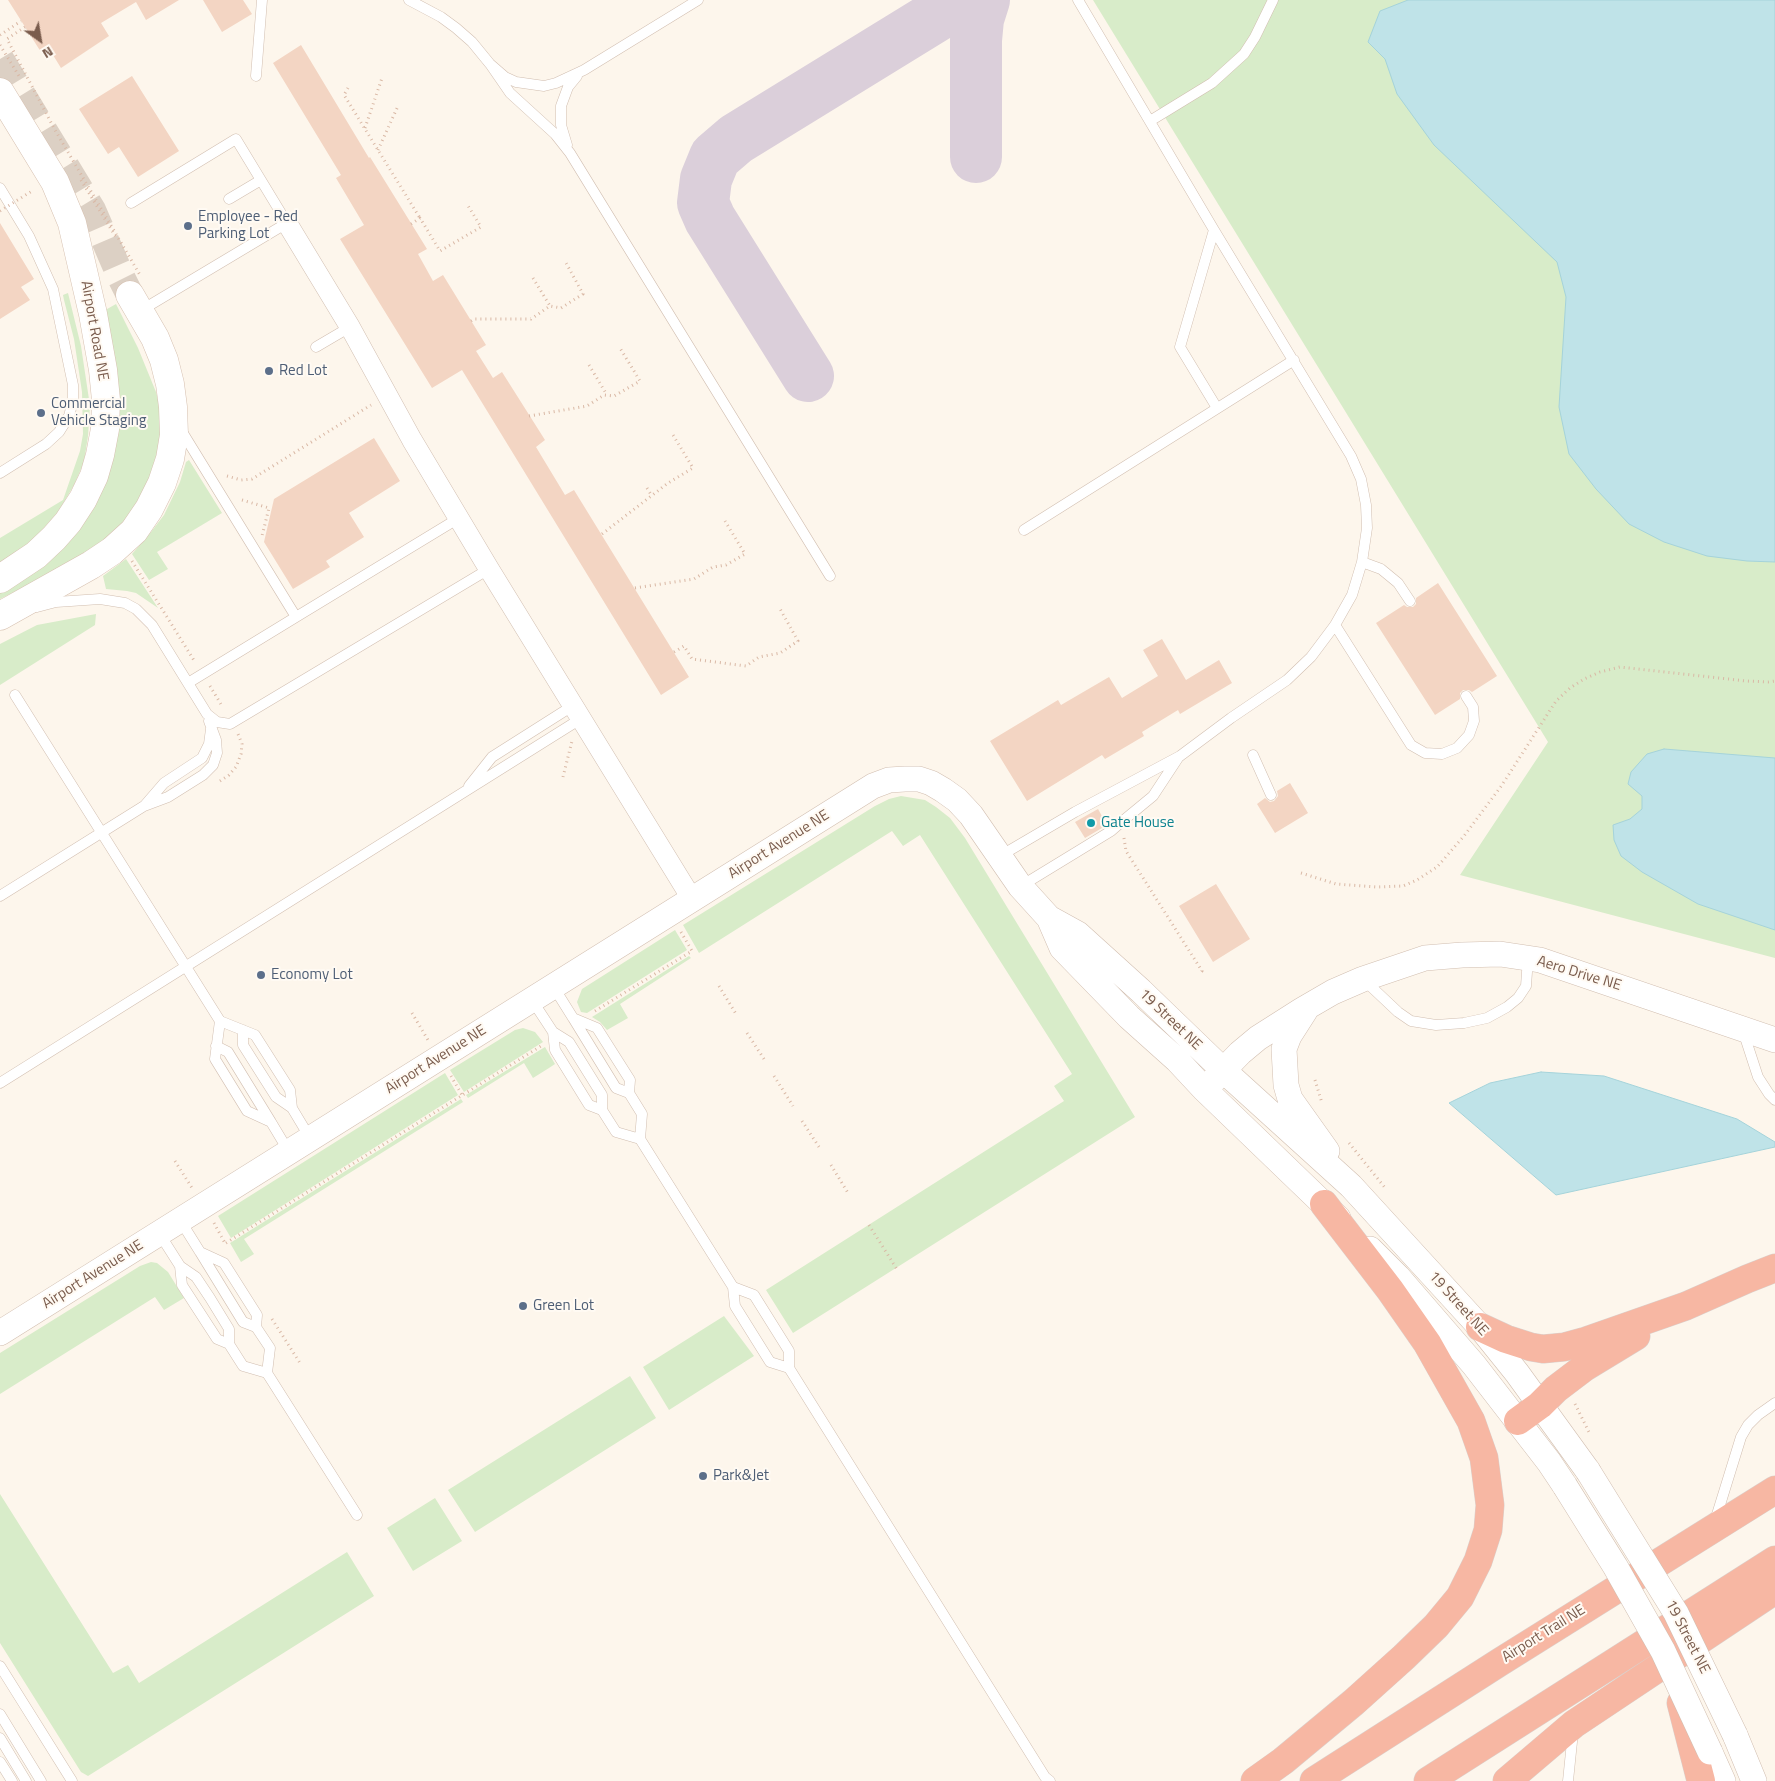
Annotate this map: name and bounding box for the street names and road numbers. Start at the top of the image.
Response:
street label: Airport Road NE [76,280,112,382]
street label: Airport Avenue NE [725,807,833,883]
street label: Aero Drive NE [1535,953,1623,995]
street label: 19 Street NE [1135,986,1205,1054]
street label: Airport Avenue NE [382,1022,490,1098]
street label: Airport Avenue NE [39,1237,147,1313]
street label: 19 Street NE [1424,1268,1492,1340]
street label: 19 Street NE [1661,1597,1713,1677]
street label: Airport Trail NE [1499,1601,1589,1667]

